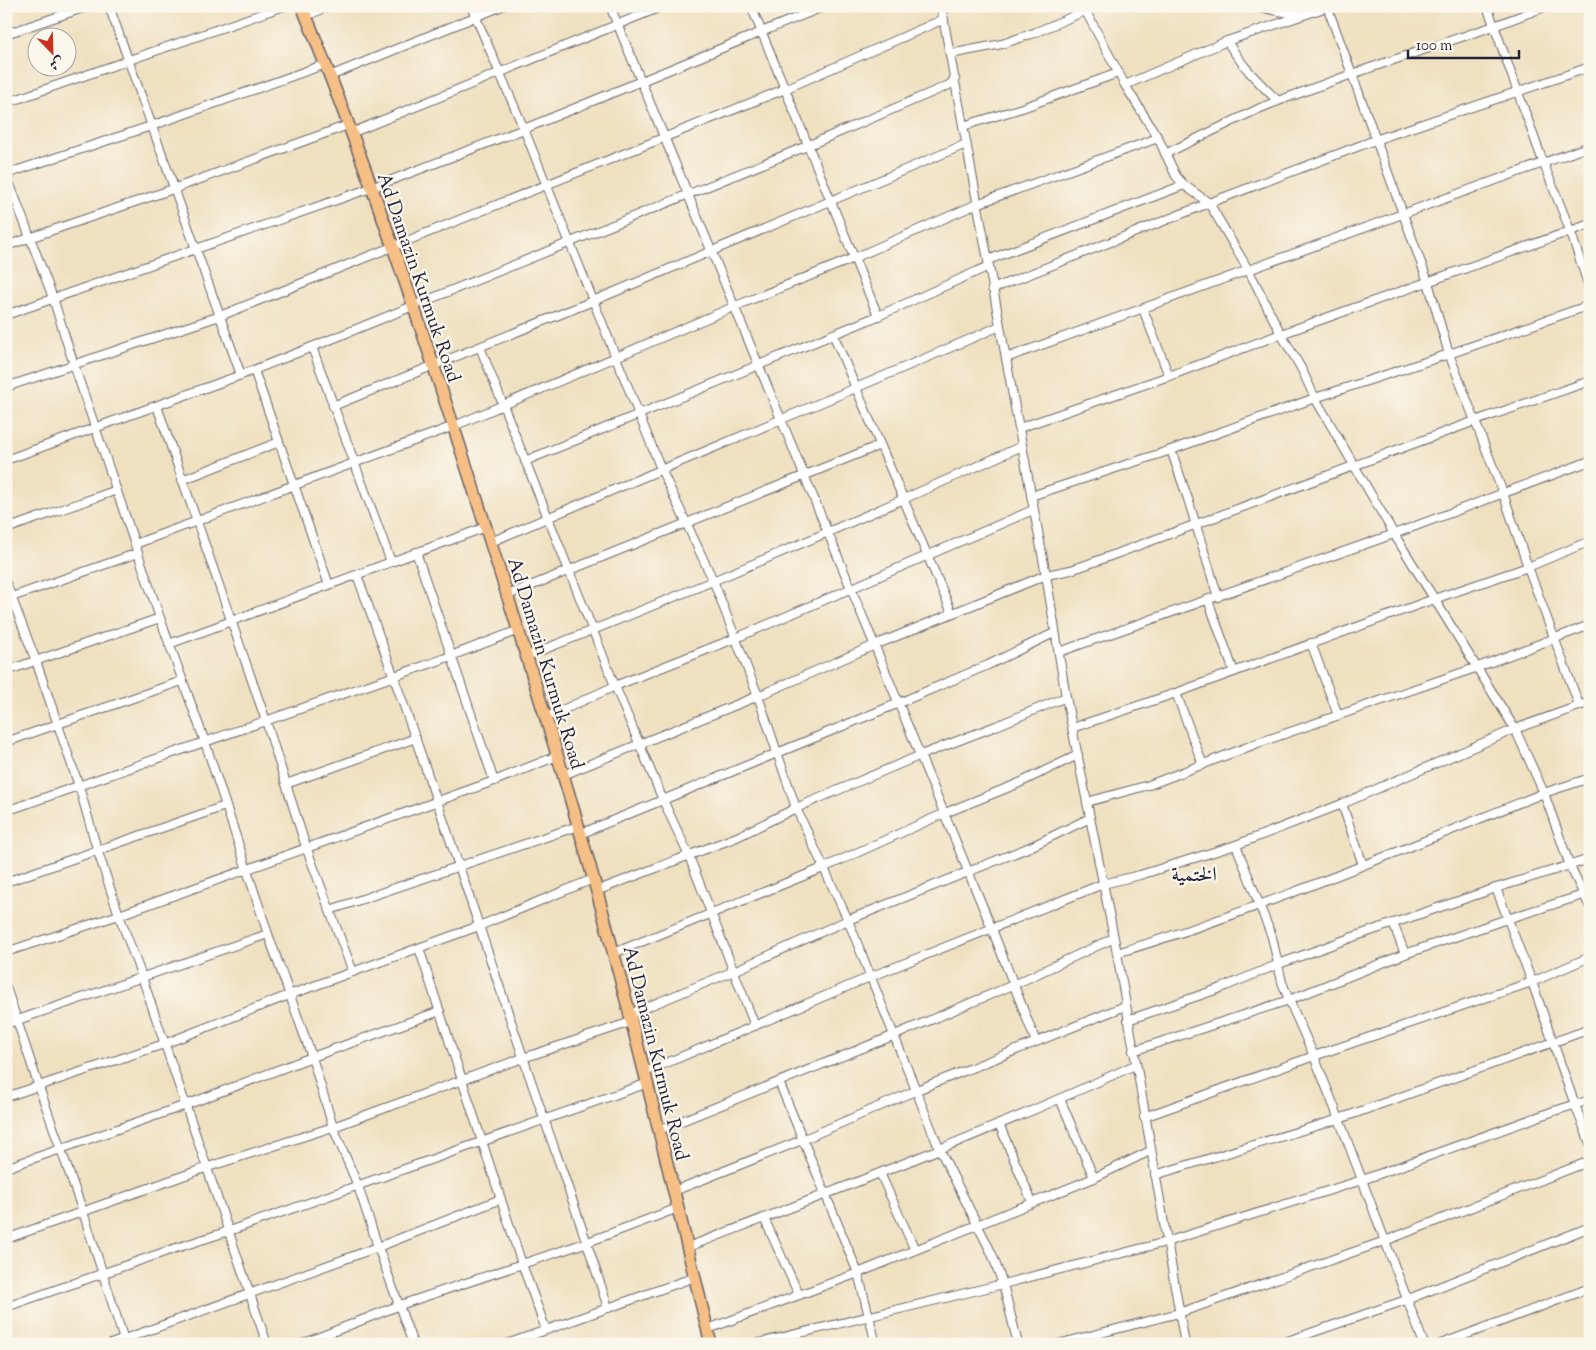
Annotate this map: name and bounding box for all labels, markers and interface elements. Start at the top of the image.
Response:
north arrow [28,28,78,78]
scale bar [1408,28,1520,60]
text: 100 m [1416,36,1453,57]
text: ش [46,50,67,74]
street label: Ad Damazin Kurmuk Road [369,169,466,387]
street label: Ad Damazin Kurmuk Road [500,555,590,773]
district label: الختمية [1171,861,1217,891]
street label: Ad Damazin Kurmuk Road [615,944,694,1164]

